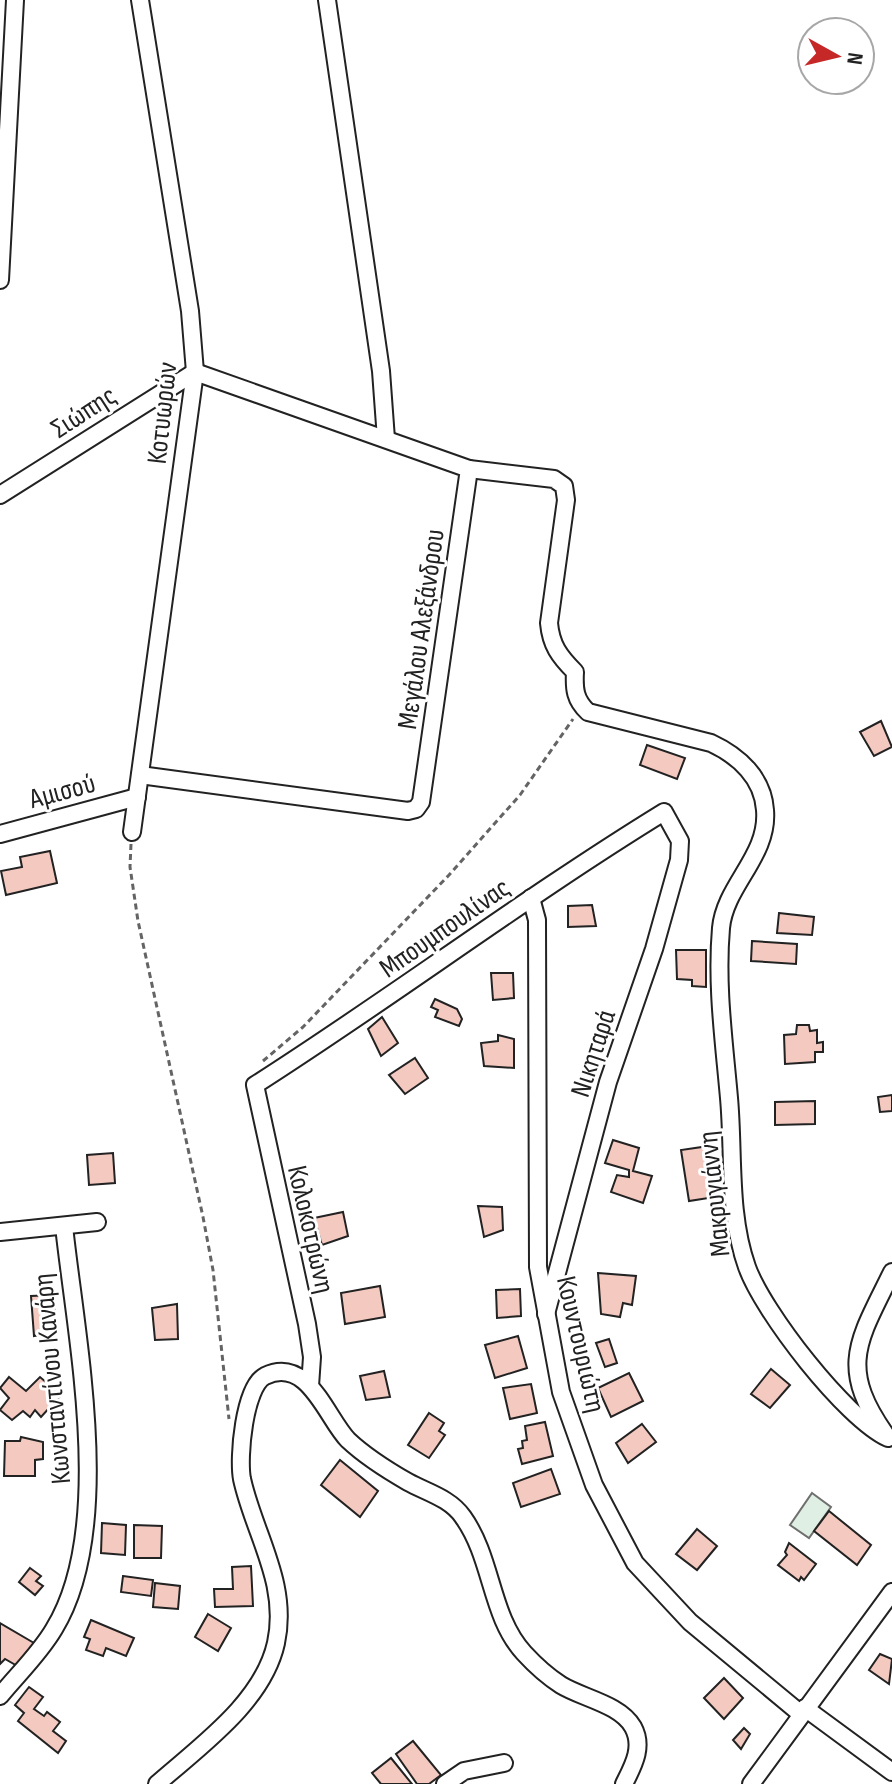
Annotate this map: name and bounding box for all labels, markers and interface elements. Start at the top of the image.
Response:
north arrow [796,16,876,96]
text: N [840,51,869,66]
street label: Κοτυωρών [141,361,184,466]
street label: Σιώπης [45,379,123,445]
street label: Μεγάλου Αλεξάνδρου [391,527,452,731]
street label: Αμισού [25,767,99,816]
street label: Μπουμπουλίνας [373,871,516,985]
street label: Νικηταρά [564,1006,623,1101]
street label: Μακρυγιάννη [691,1129,737,1258]
street label: Κολοκοτρώνη [280,1162,341,1296]
street label: Κωνσταντίνου Κανάρη [27,1272,78,1486]
street label: Κουντουριώτη [549,1273,612,1416]

